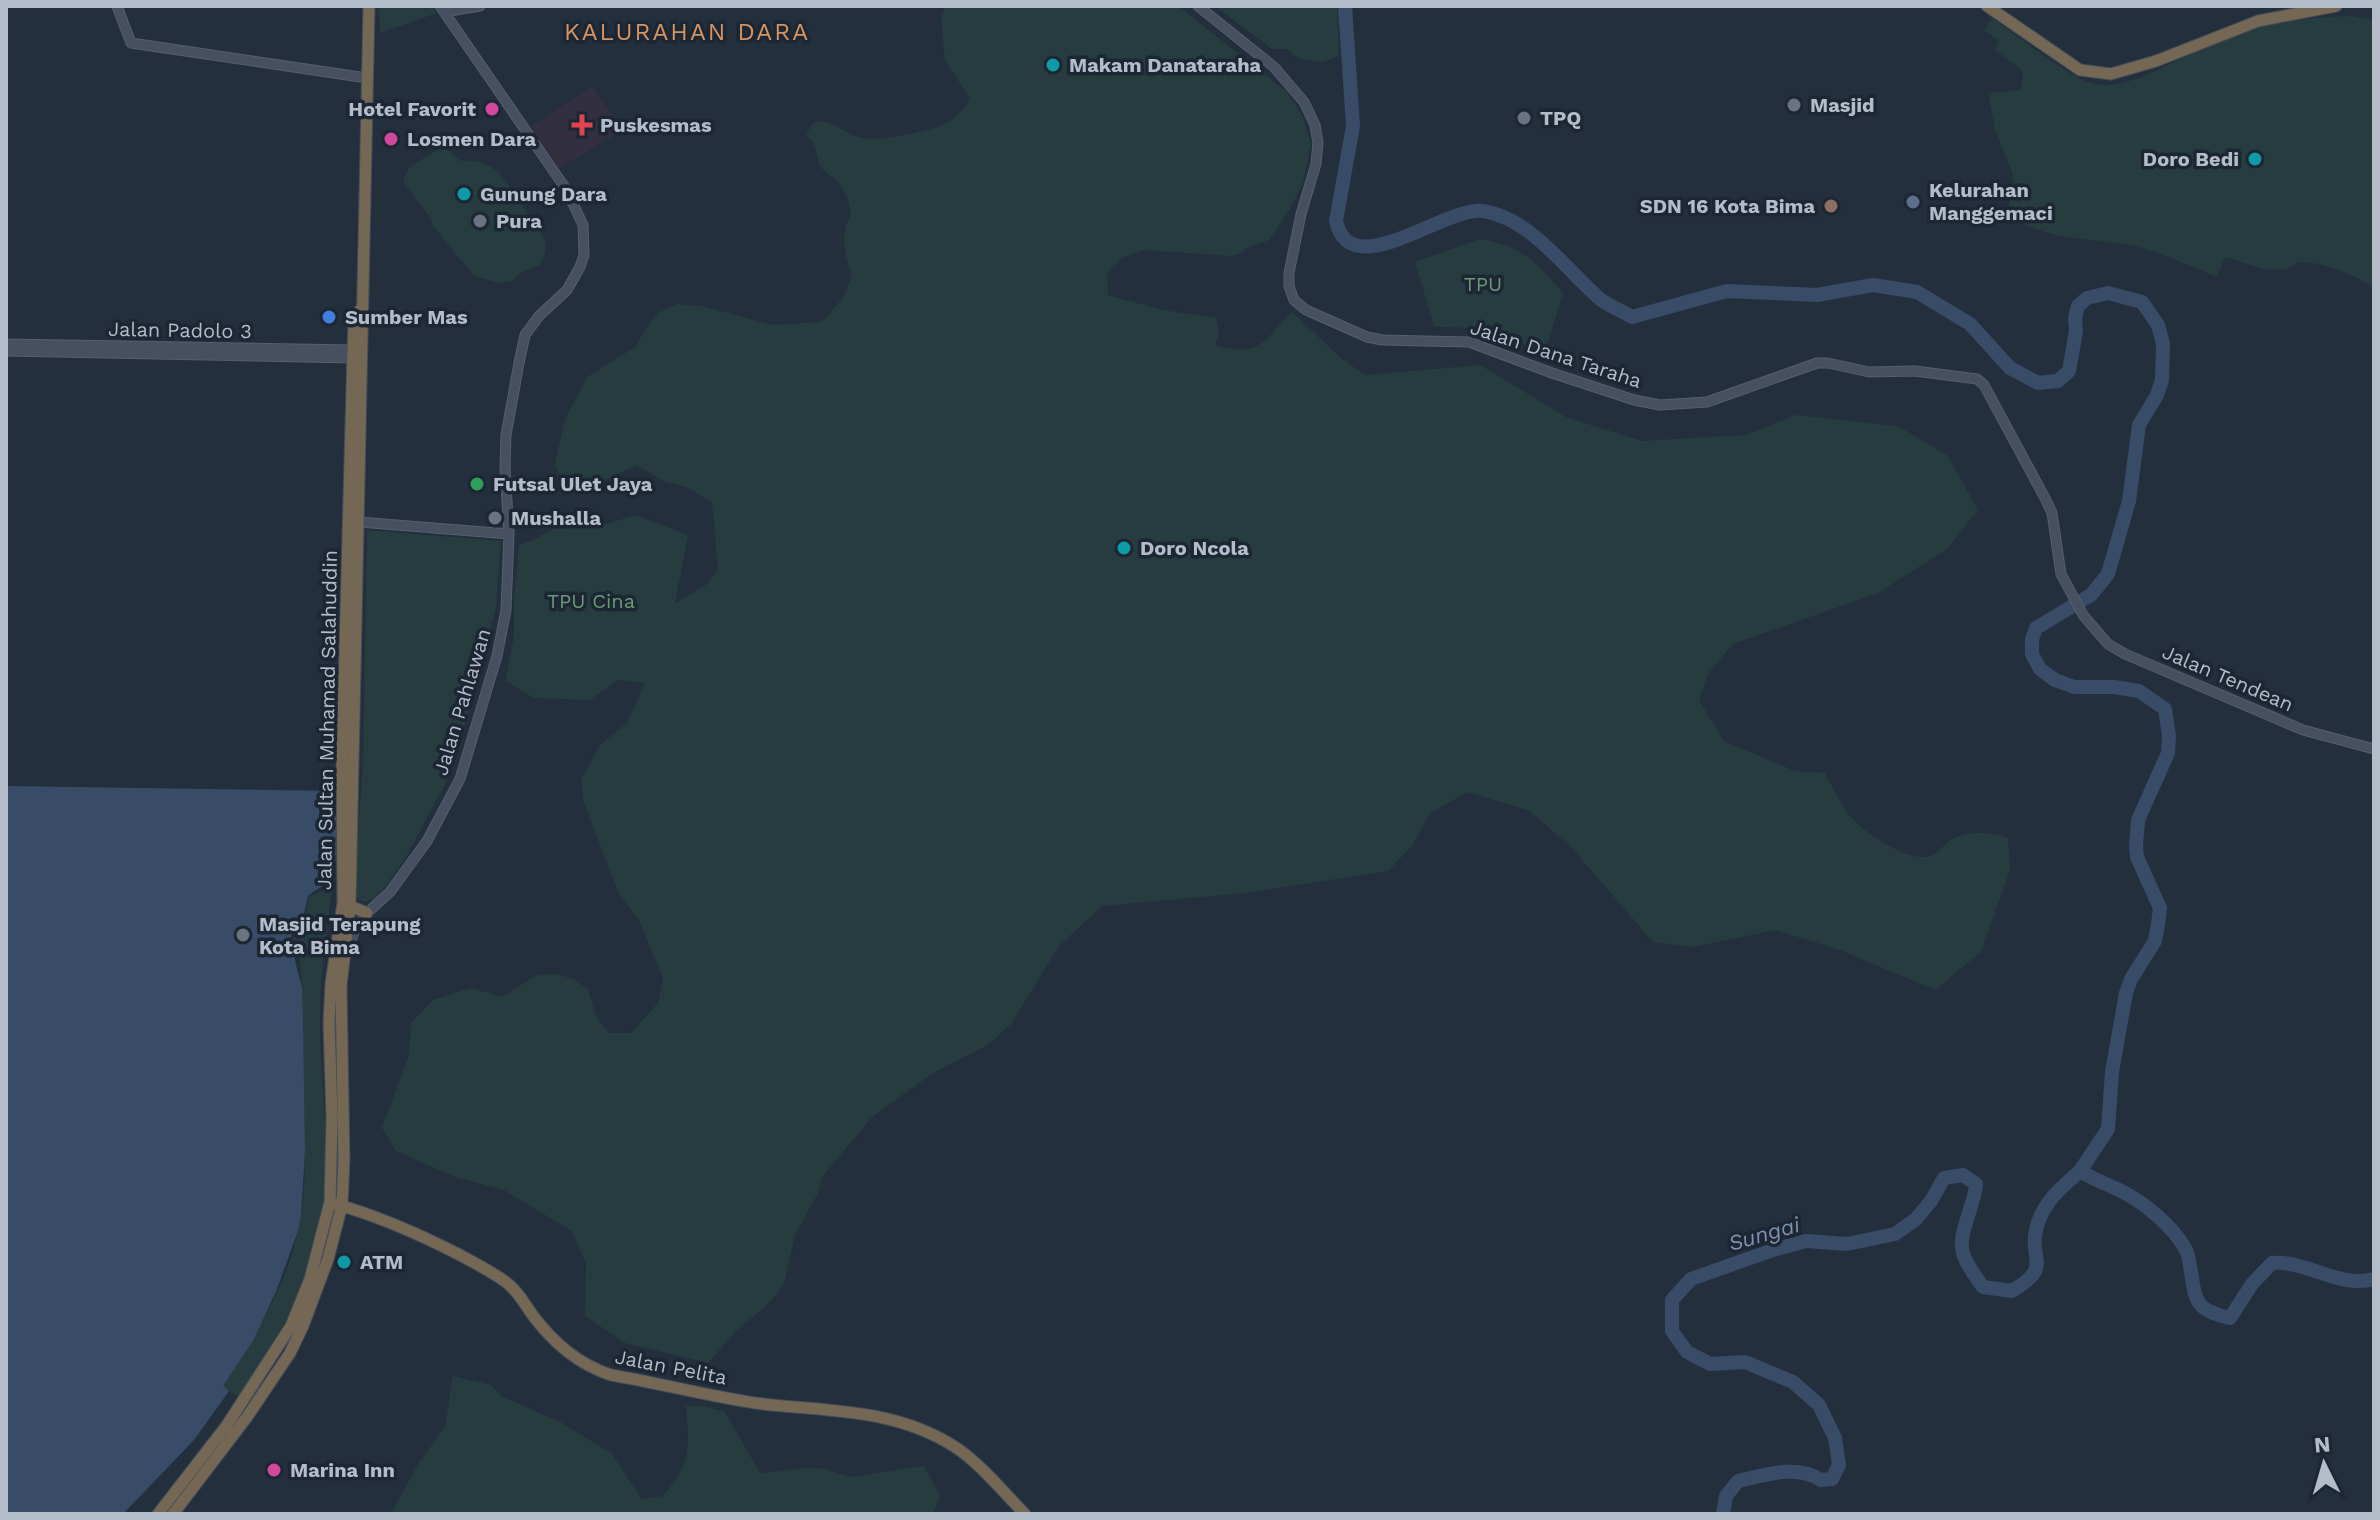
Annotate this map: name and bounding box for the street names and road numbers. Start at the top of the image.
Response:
street label: Jalan Dana Taraha [1467,315,1645,393]
street label: Jalan Padolo 3 [108,317,252,343]
street label: Jalan Sultan Muhamad Salahuddin [312,550,342,890]
street label: Jalan Pahlawan [428,626,496,778]
street label: Jalan Tendean [2159,640,2297,716]
street label: Jalan Pelita [613,1344,729,1390]

